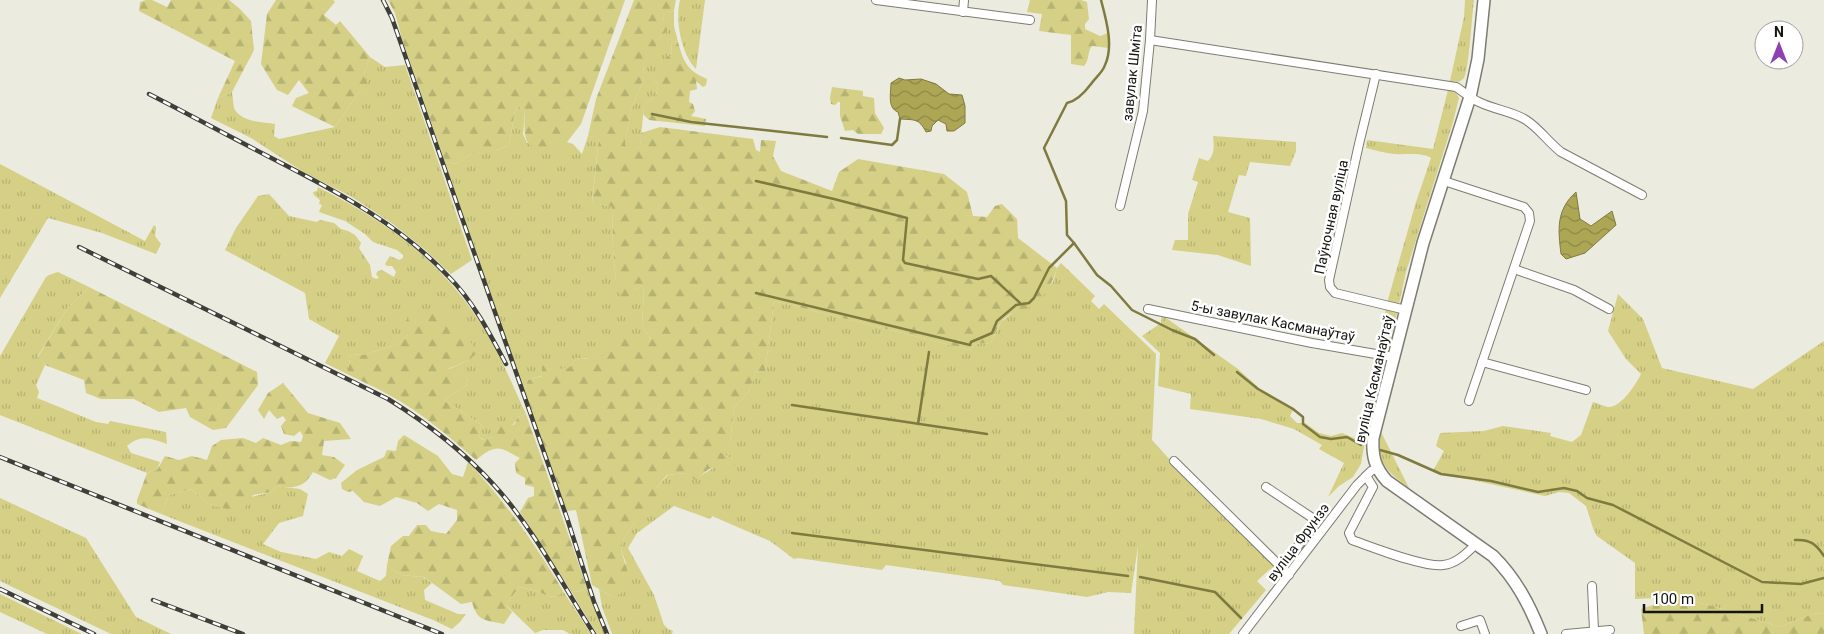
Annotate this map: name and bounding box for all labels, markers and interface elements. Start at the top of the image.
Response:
north arrow [1754,20,1804,70]
street label: завулак Шміта [1119,24,1145,122]
text: N [1774,24,1784,40]
street label: Паўночная вуліца [1311,158,1351,276]
street label: 5-ы завулак Касманаўтаў [1190,297,1357,345]
street label: вуліца Касманаўтаў [1352,313,1397,444]
street label: вуліца Фрунзэ [1264,500,1332,584]
scale bar [1644,582,1762,614]
text: 100 m [1652,590,1694,608]

